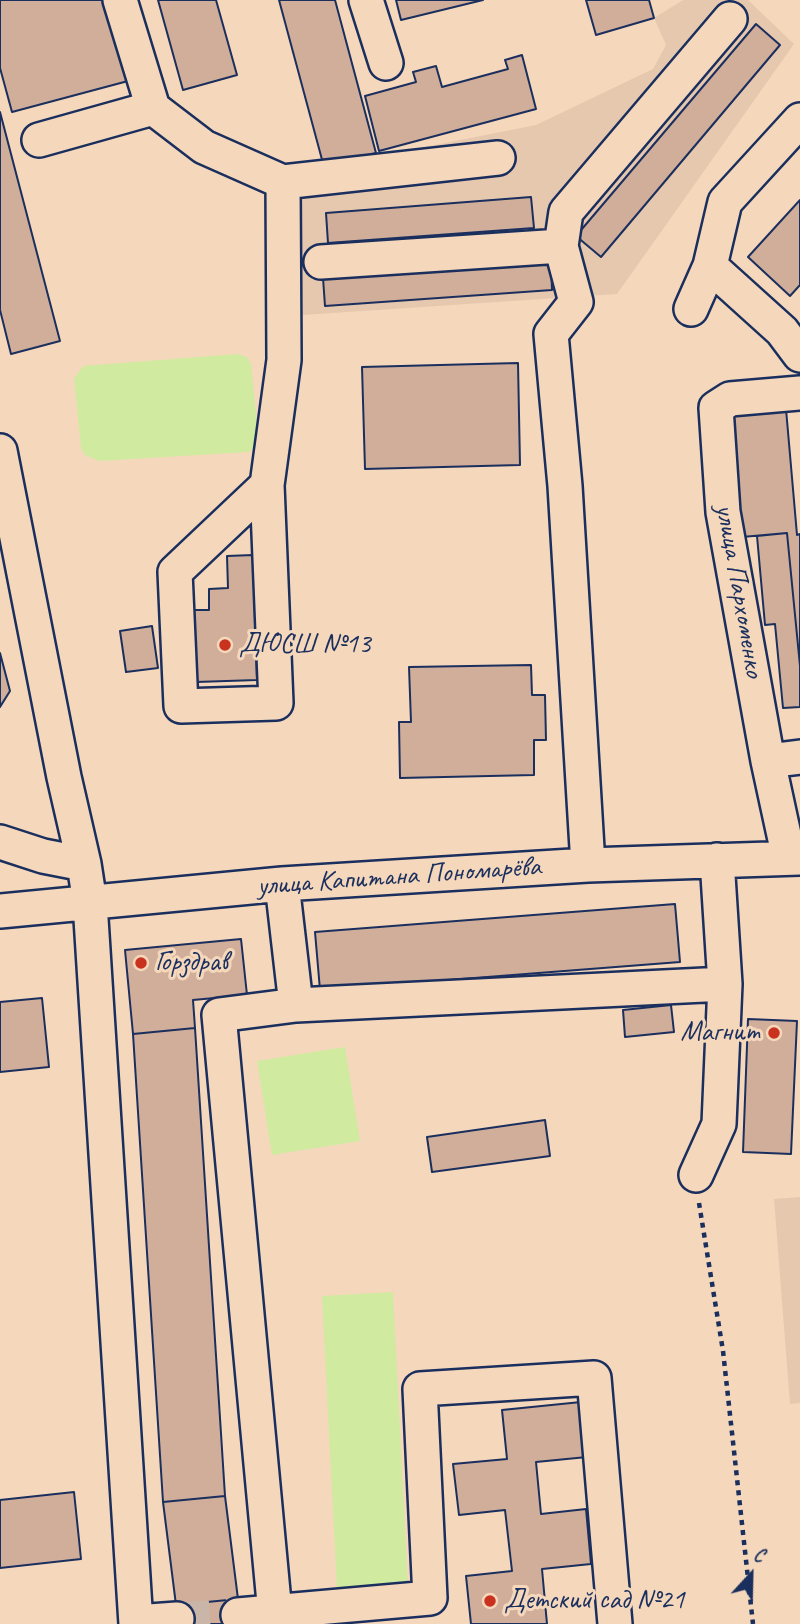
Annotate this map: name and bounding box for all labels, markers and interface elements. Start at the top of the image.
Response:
street label: улица Пархоменко [707,502,771,680]
place label: ДЮСШ №13 [239,628,371,662]
marker: ДЮСШ №13 [217,637,233,653]
street label: улица Капитана Пономарёва [256,850,542,904]
place label: Горздрав [155,946,228,980]
marker: Горздрав [133,955,149,971]
place label: Магнит [680,1016,760,1050]
marker: Магнит [766,1025,782,1041]
north arrow [716,1540,786,1610]
text: С [750,1543,768,1568]
place label: Детский сад №21 [504,1584,685,1618]
marker: Детский сад №21 [482,1593,498,1609]

